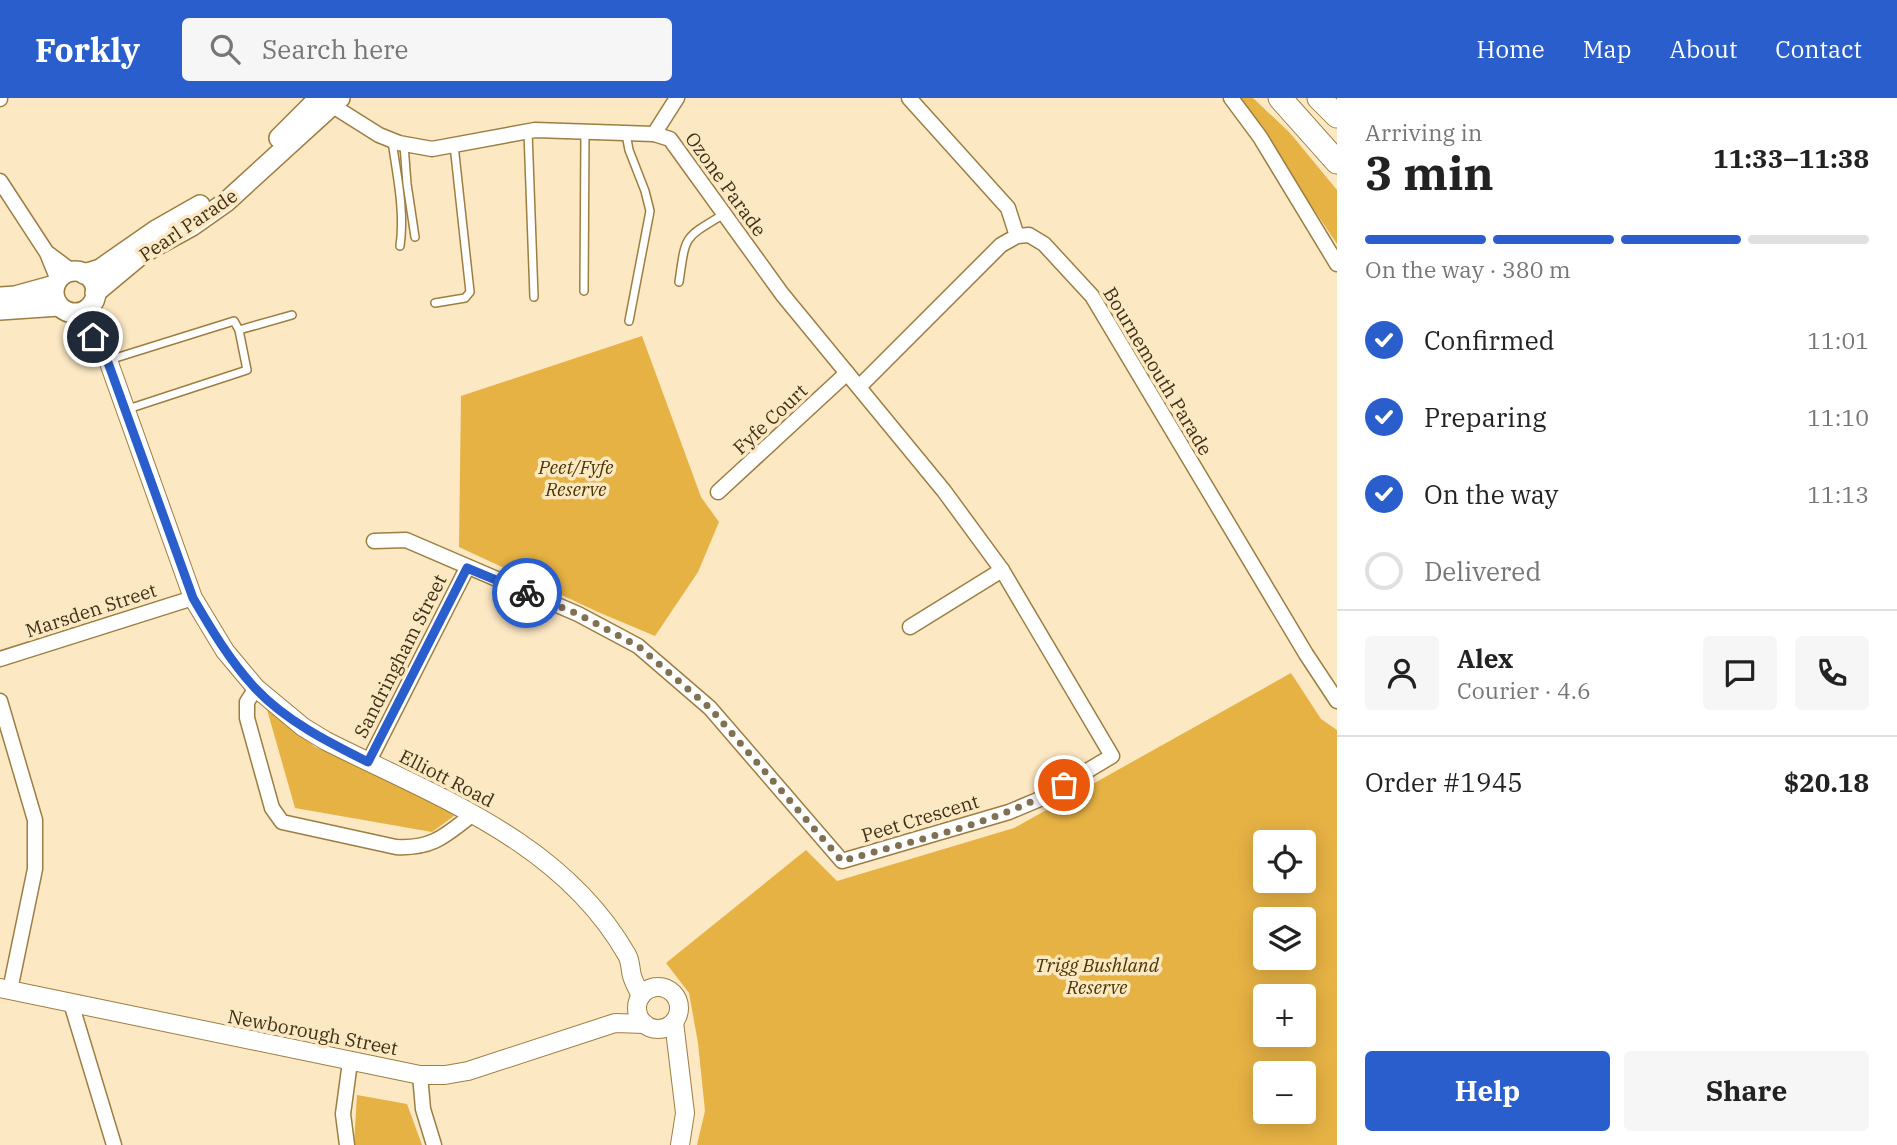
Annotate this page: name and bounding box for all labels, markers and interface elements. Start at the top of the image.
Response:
search box [182,18,672,81]
text: Forkly [35,28,140,71]
icon: search [206,30,244,68]
text: Search here [262,32,409,66]
text: Home [1477,33,1545,65]
text: Map [1583,33,1631,65]
text: About [1669,33,1737,65]
text: Contact [1775,33,1862,65]
text: Arriving in [1365,117,1482,147]
street label: Ozone Parade [680,127,772,241]
text: 11:33–11:38 [1713,141,1869,175]
text: 3 min [1365,143,1494,203]
street label: Pearl Parade [134,183,242,267]
text: On the way · 380 m [1365,254,1571,284]
street label: Bournemouth Parade [1098,283,1218,459]
pin [63,307,123,367]
icon: home [74,318,112,356]
icon: check [1365,321,1403,359]
text: Confirmed [1424,323,1555,357]
text: 11:01 [1807,325,1869,355]
street label: Fyfe Court [728,378,812,459]
icon: check [1365,398,1403,436]
text: Preparing [1424,400,1546,434]
text: 11:10 [1807,402,1869,432]
park label: Peet/Fyfe Reserve [538,455,614,501]
icon: check [1365,475,1403,513]
text: On the way [1424,477,1558,511]
text: 11:13 [1807,479,1869,509]
text: Delivered [1424,554,1541,588]
courier [492,558,562,628]
street label: Sandringham Street [348,570,452,742]
icon: bike [508,574,546,612]
street label: Marsden Street [22,577,160,642]
button: person [1365,636,1439,710]
button: chat [1703,636,1777,710]
button: phone [1795,636,1869,710]
text: Alex [1457,641,1513,675]
text: Courier · 4.6 [1457,675,1591,705]
street label: Elliott Road [396,744,498,812]
pin [1034,755,1094,815]
text: Order #1945 [1365,765,1523,799]
text: $20.18 [1784,765,1869,799]
icon: bag [1045,766,1083,804]
street label: Peet Crescent [858,789,982,847]
map controls [1253,830,1316,1124]
button: locate [1253,830,1316,893]
button: layers [1253,907,1316,970]
park label: Trigg Bushland Reserve [1035,953,1160,999]
button: + [1253,984,1316,1047]
street label: Newborough Street [226,1004,400,1060]
button: Help [1365,1051,1610,1131]
button: Share [1624,1051,1869,1131]
button: − [1253,1061,1316,1124]

